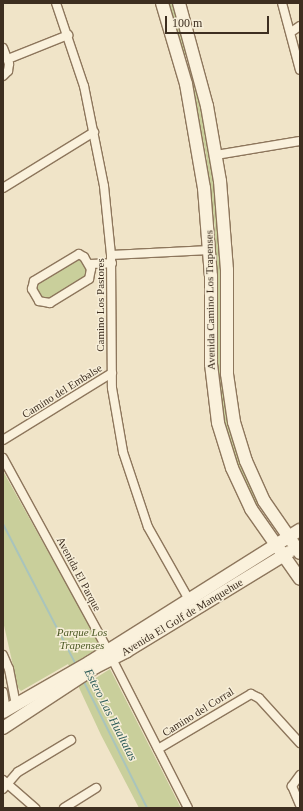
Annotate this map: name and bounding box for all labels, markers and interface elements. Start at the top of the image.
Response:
scale bar [167,8,271,34]
text: 100 m [172,16,202,30]
street label: Avenida Camino Los Trapenses [202,230,218,370]
street label: Camino Los Pastores [93,258,107,352]
street label: Camino del Embalse [20,361,104,421]
street label: Avenida El Parque [54,535,104,613]
street label: Avenida El Golf de Manquehue [119,575,245,659]
park label: Parque Los Trapenses [57,626,107,652]
water label: Estero Las Hualtatas [81,666,139,764]
street label: Camino del Corral [160,685,236,739]

